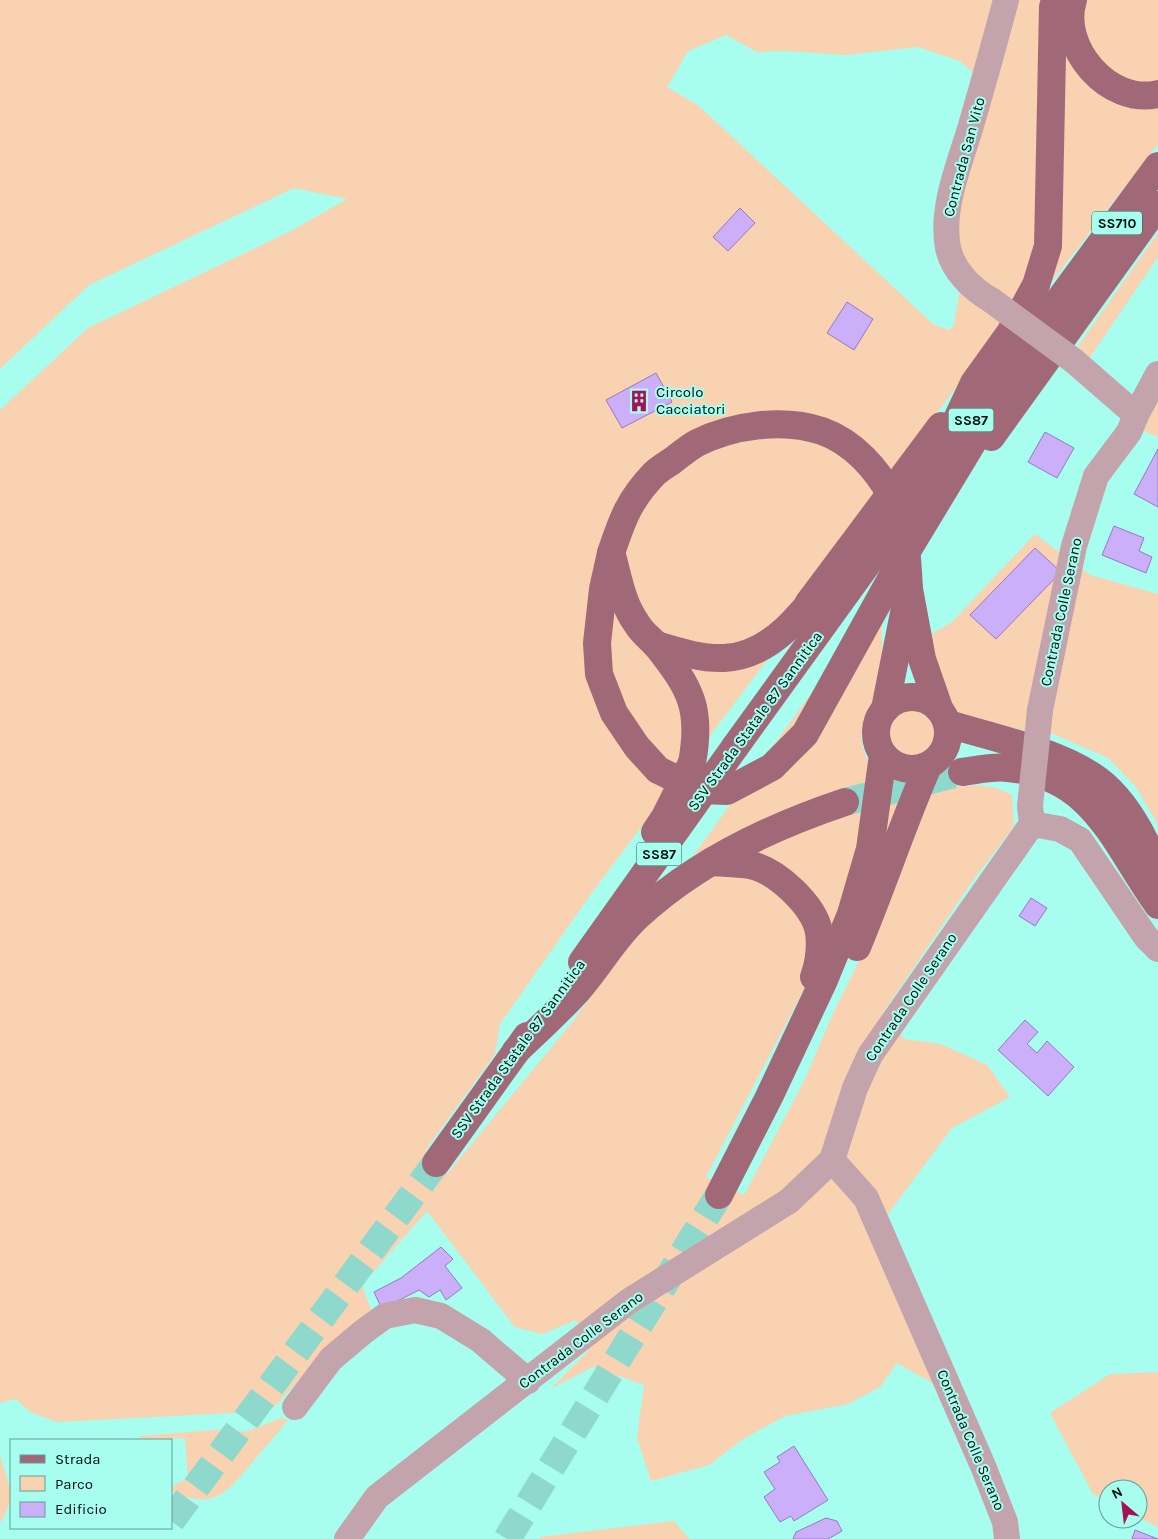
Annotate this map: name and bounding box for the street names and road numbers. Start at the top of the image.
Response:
street label: Contrada San Vito [939,95,989,219]
road number: SS710 [1092,212,1142,234]
road number: SS87 [948,408,994,432]
street label: Contrada Colle Serano [1036,536,1086,688]
street label: SSV Strada Statale 87 Sannitica [684,628,826,814]
road number: SS87 [636,842,682,866]
street label: Contrada Colle Serano [861,929,961,1065]
street label: SSV Strada Statale 87 Sannitica [447,956,589,1142]
street label: Contrada Colle Serano [515,1287,647,1393]
street label: Contrada Colle Serano [933,1367,1009,1513]

